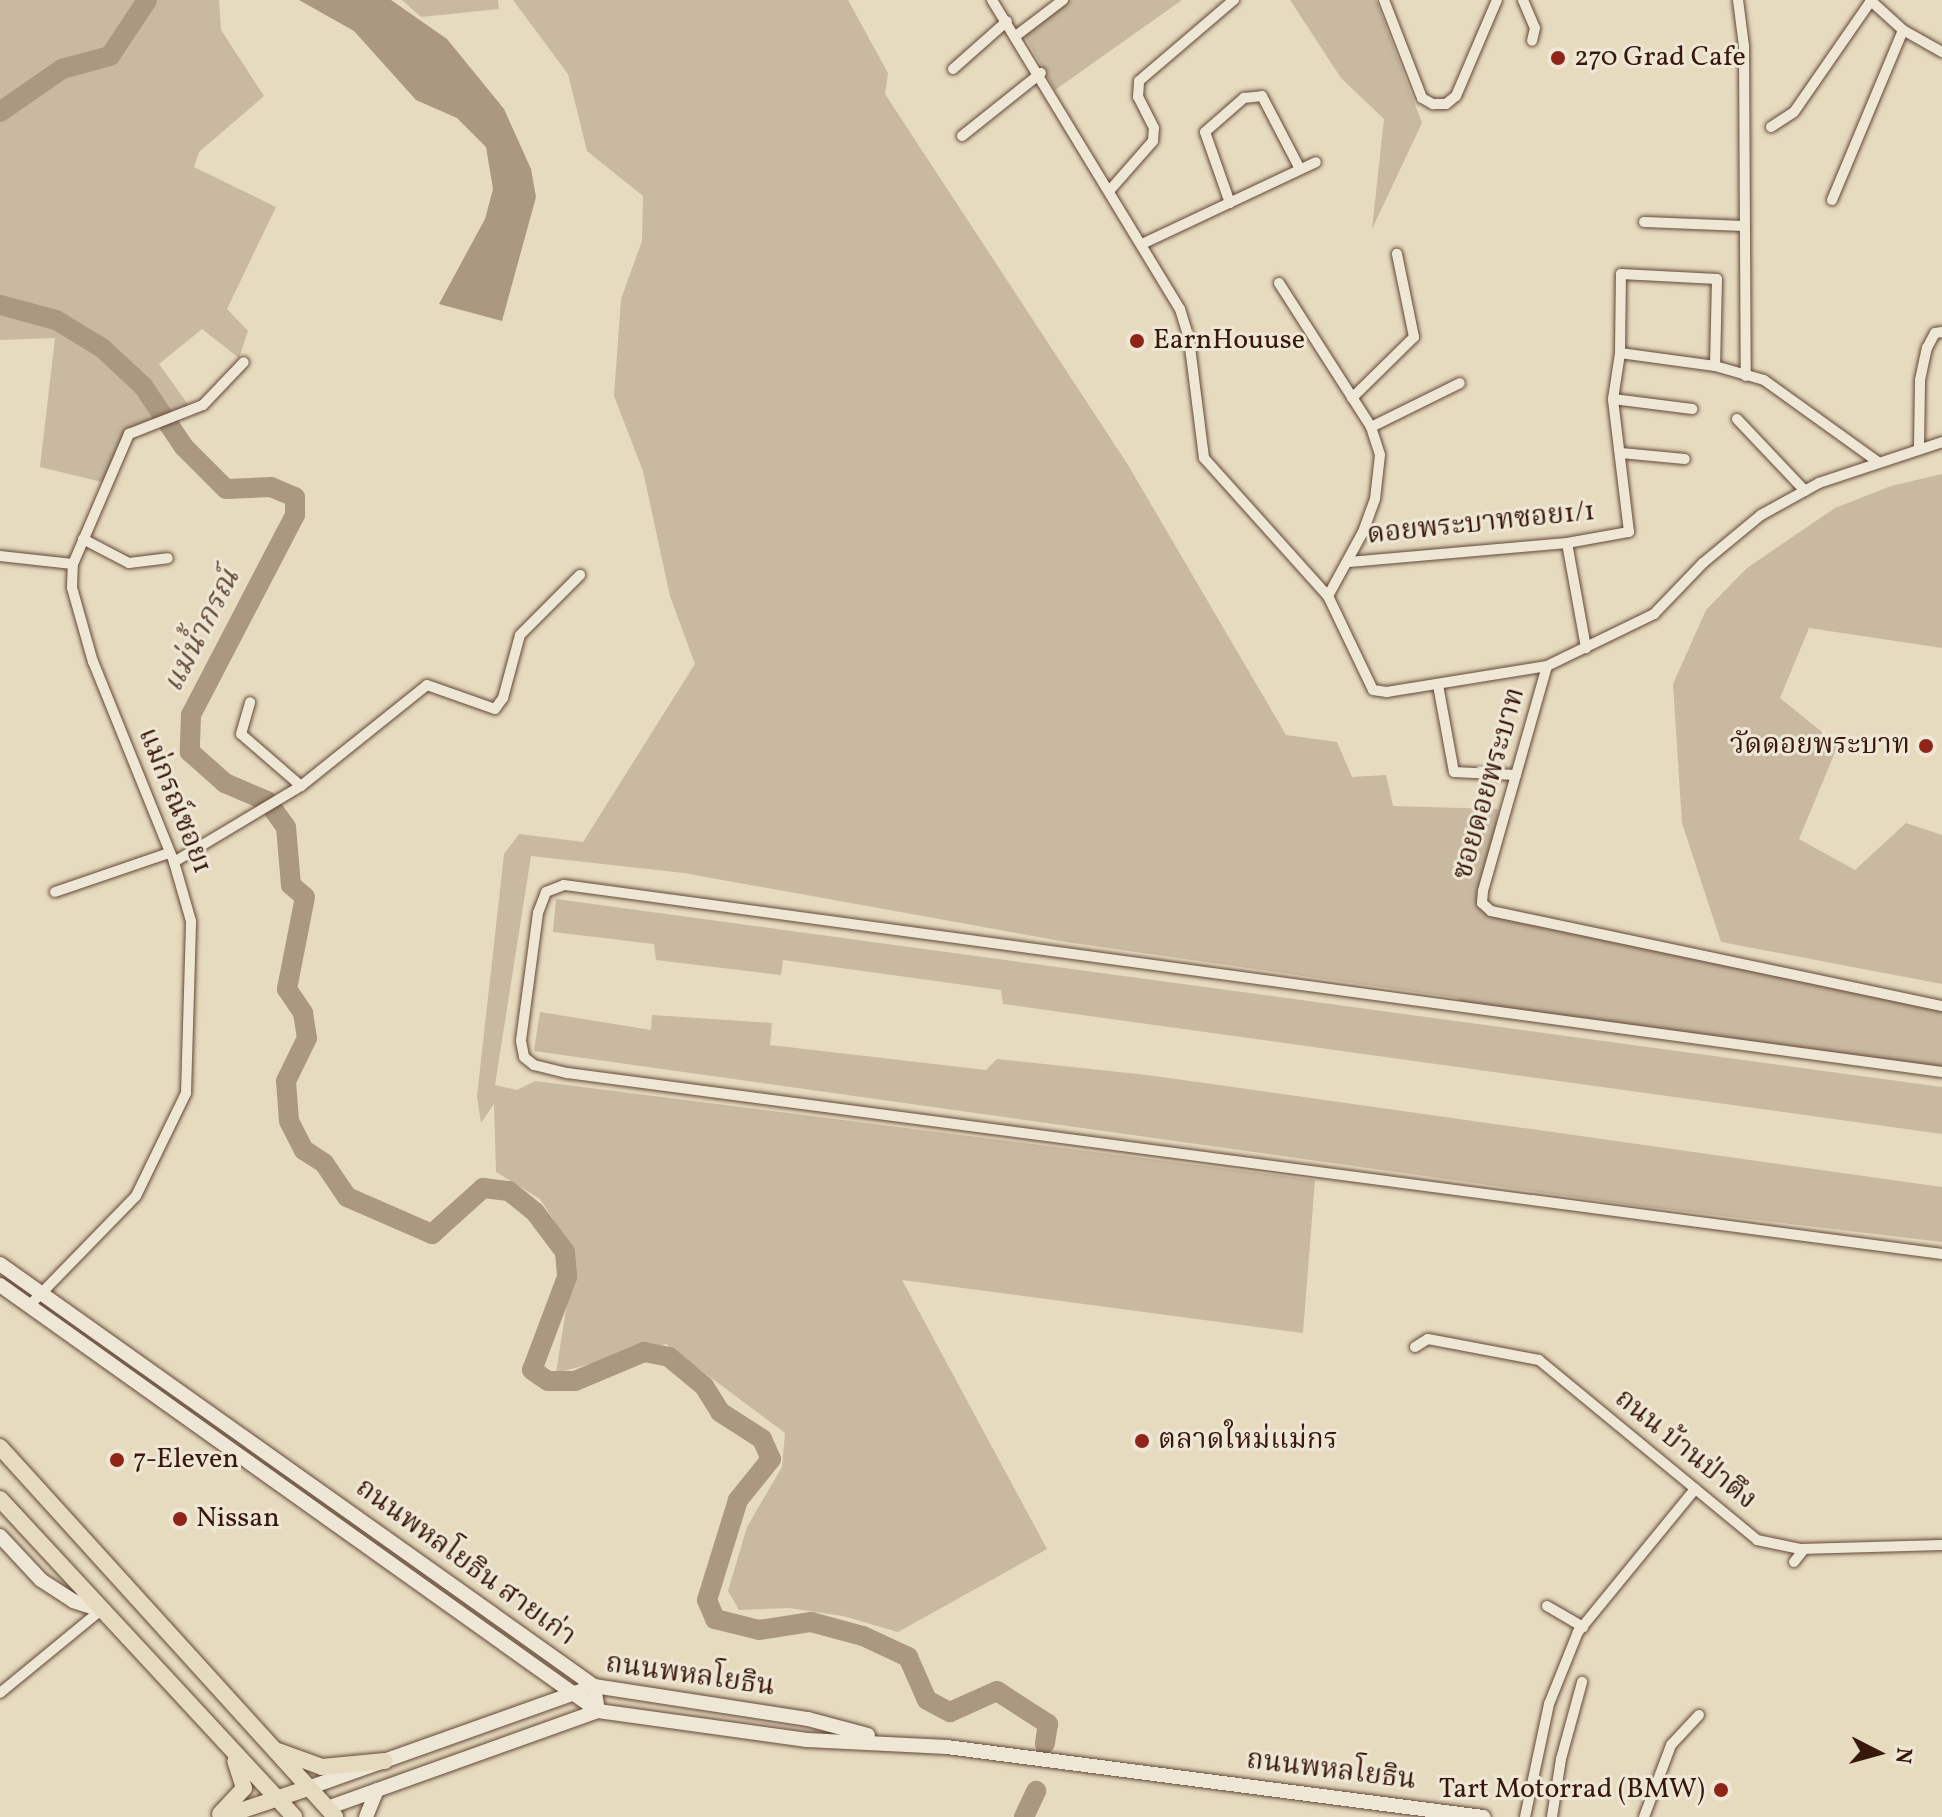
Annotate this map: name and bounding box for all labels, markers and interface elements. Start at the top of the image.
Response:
place label: 270 Grad Cafe [1574,41,1746,75]
marker: 270 Grad Cafe [1549,49,1567,67]
place label: EarnHouuse [1153,324,1305,358]
marker: EarnHouuse [1128,332,1146,350]
street label: ดอยพระบาทซอย1/1 [1365,495,1597,553]
water label: แม่น้ำกรณ์ [156,563,248,699]
street label: ซอยดอยพระบาท [1447,684,1533,884]
street label: แม่กรณ์ซอย1 [130,723,218,879]
place label: วัดดอยพระบาท [1730,729,1910,763]
marker: วัดดอยพระบาท [1917,737,1935,755]
street label: ถนน บ้านป่าตึง [1607,1383,1763,1517]
place label: ตลาดใหม่แม่กร [1158,1424,1338,1458]
marker: ตลาดใหม่แม่กร [1133,1432,1151,1450]
place label: 7-Eleven [133,1443,239,1477]
marker: 7-Eleven [108,1451,126,1469]
street label: ถนนพหลโยธิน สายเก่า [348,1472,582,1654]
place label: Nissan [196,1502,280,1536]
marker: Nissan [171,1510,189,1528]
street label: ถนนพหลโยธิน [603,1648,777,1704]
north arrow [1838,1713,1918,1793]
street label: ถนนพหลโยธิน [1244,1744,1418,1798]
text: N [1886,1746,1919,1765]
place label: Tart Motorrad (BMW) [1439,1773,1705,1807]
marker: Tart Motorrad (BMW) [1712,1781,1730,1799]

